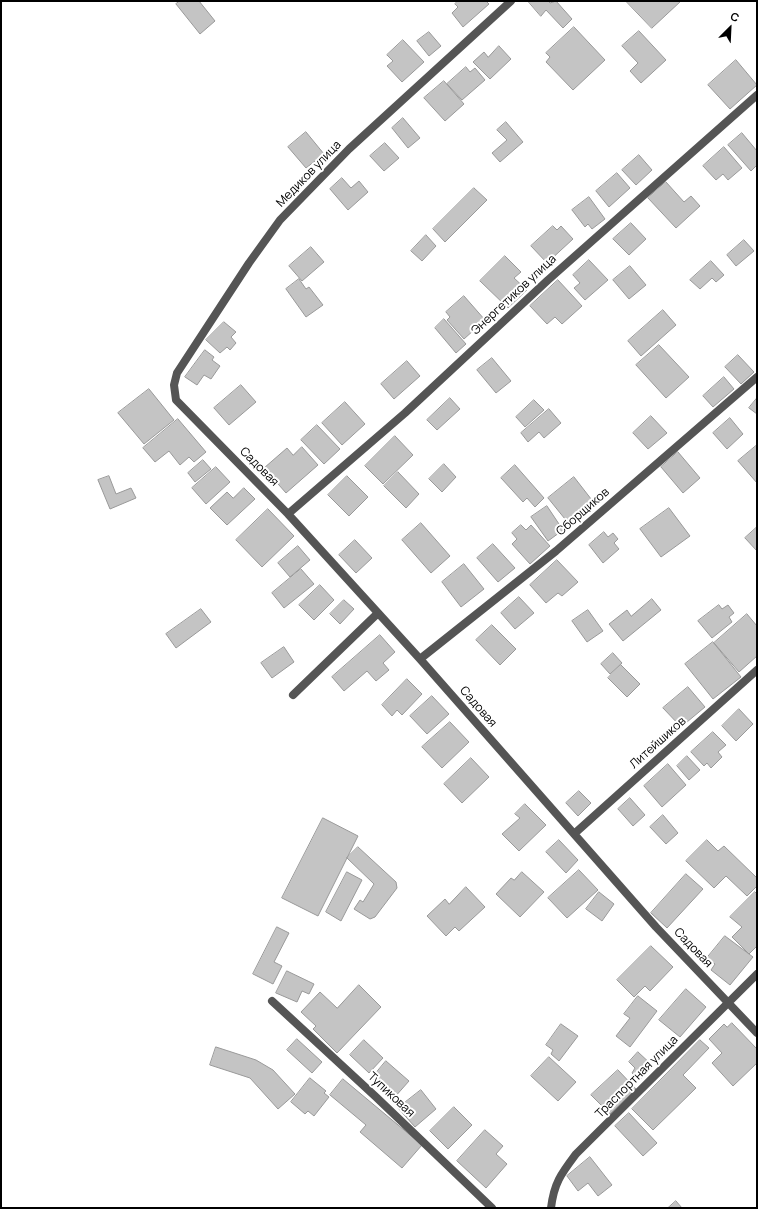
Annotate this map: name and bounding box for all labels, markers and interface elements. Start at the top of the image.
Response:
north arrow [710,8,750,48]
text: С [728,8,742,25]
street label: Медиков улица [274,138,344,210]
street label: Энергетиков улица [469,252,559,338]
street label: Садовая [236,444,282,490]
street label: Сборщиков [554,485,612,539]
street label: Садовая [456,684,500,730]
street label: Литейшиков [627,714,689,772]
street label: Садовая [671,925,715,971]
street label: Траспортная улица [593,1033,681,1121]
street label: Тупиковая [365,1070,417,1120]

